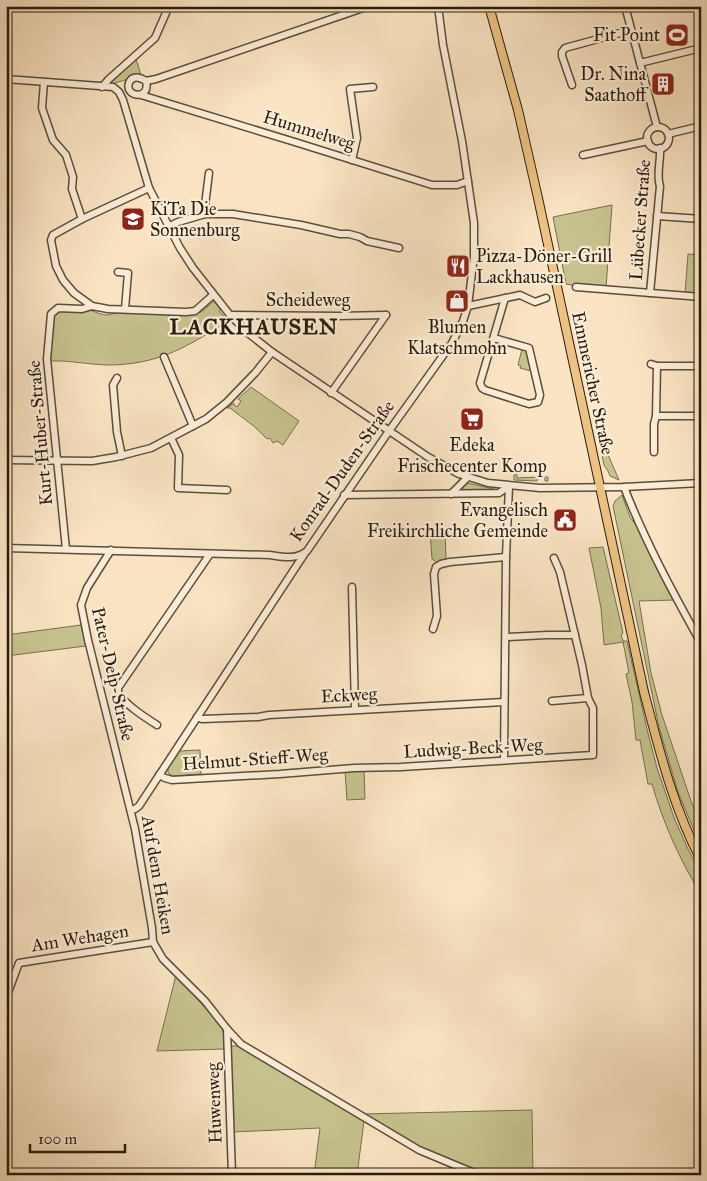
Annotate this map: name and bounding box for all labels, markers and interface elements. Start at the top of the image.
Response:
sports icon: Fit Point [664,22,690,48]
place label: Fit Point [593,24,661,46]
place label: Dr. Nina Saathoff [580,63,649,106]
building icon: Dr. Nina Saathoff [650,71,676,97]
street label: Hummelweg [260,106,358,156]
street label: Lübecker Straße [625,159,655,281]
place label: KiTa Die Sonnenburg [150,198,240,242]
school or university icon: KiTa Die Sonnenburg [120,206,146,232]
place label: Pizza-Döner-Grill Lackhausen [476,245,612,288]
restaurant icon: Pizza-Döner-Grill Lackhausen [445,253,471,279]
shop icon: Blumen Klatschmohn [444,288,470,314]
street label: Scheideweg [266,289,351,312]
street label: Emmericher Straße [567,309,619,457]
district label: LACKHAUSEN [169,313,339,340]
place label: Blumen Klatschmohn [407,316,507,359]
street label: Kurt-Huber-Straße [23,359,57,507]
street label: Konrad-Duden-Straße [285,396,399,546]
supermarket icon: Edeka Frischecenter Komp [459,406,485,432]
place label: Edeka Frischecenter Komp [397,434,547,477]
place label: Evangelisch Freikirchliche Gemeinde [367,499,548,542]
public building icon: Evangelisch Freikirchliche Gemeinde [552,507,578,533]
street label: Pater-Delp-Straße [87,605,139,743]
street label: Eckweg [320,683,378,708]
street label: Ludwig-Beck-Weg [403,733,544,764]
street label: Helmut-Stieff-Weg [182,743,329,776]
street label: Auf dem Heiken [137,813,179,936]
street label: Am Wehagen [29,919,131,958]
street label: Huwenweg [202,1061,227,1144]
scale bar [30,1121,125,1153]
text: 100 m [38,1130,78,1148]

